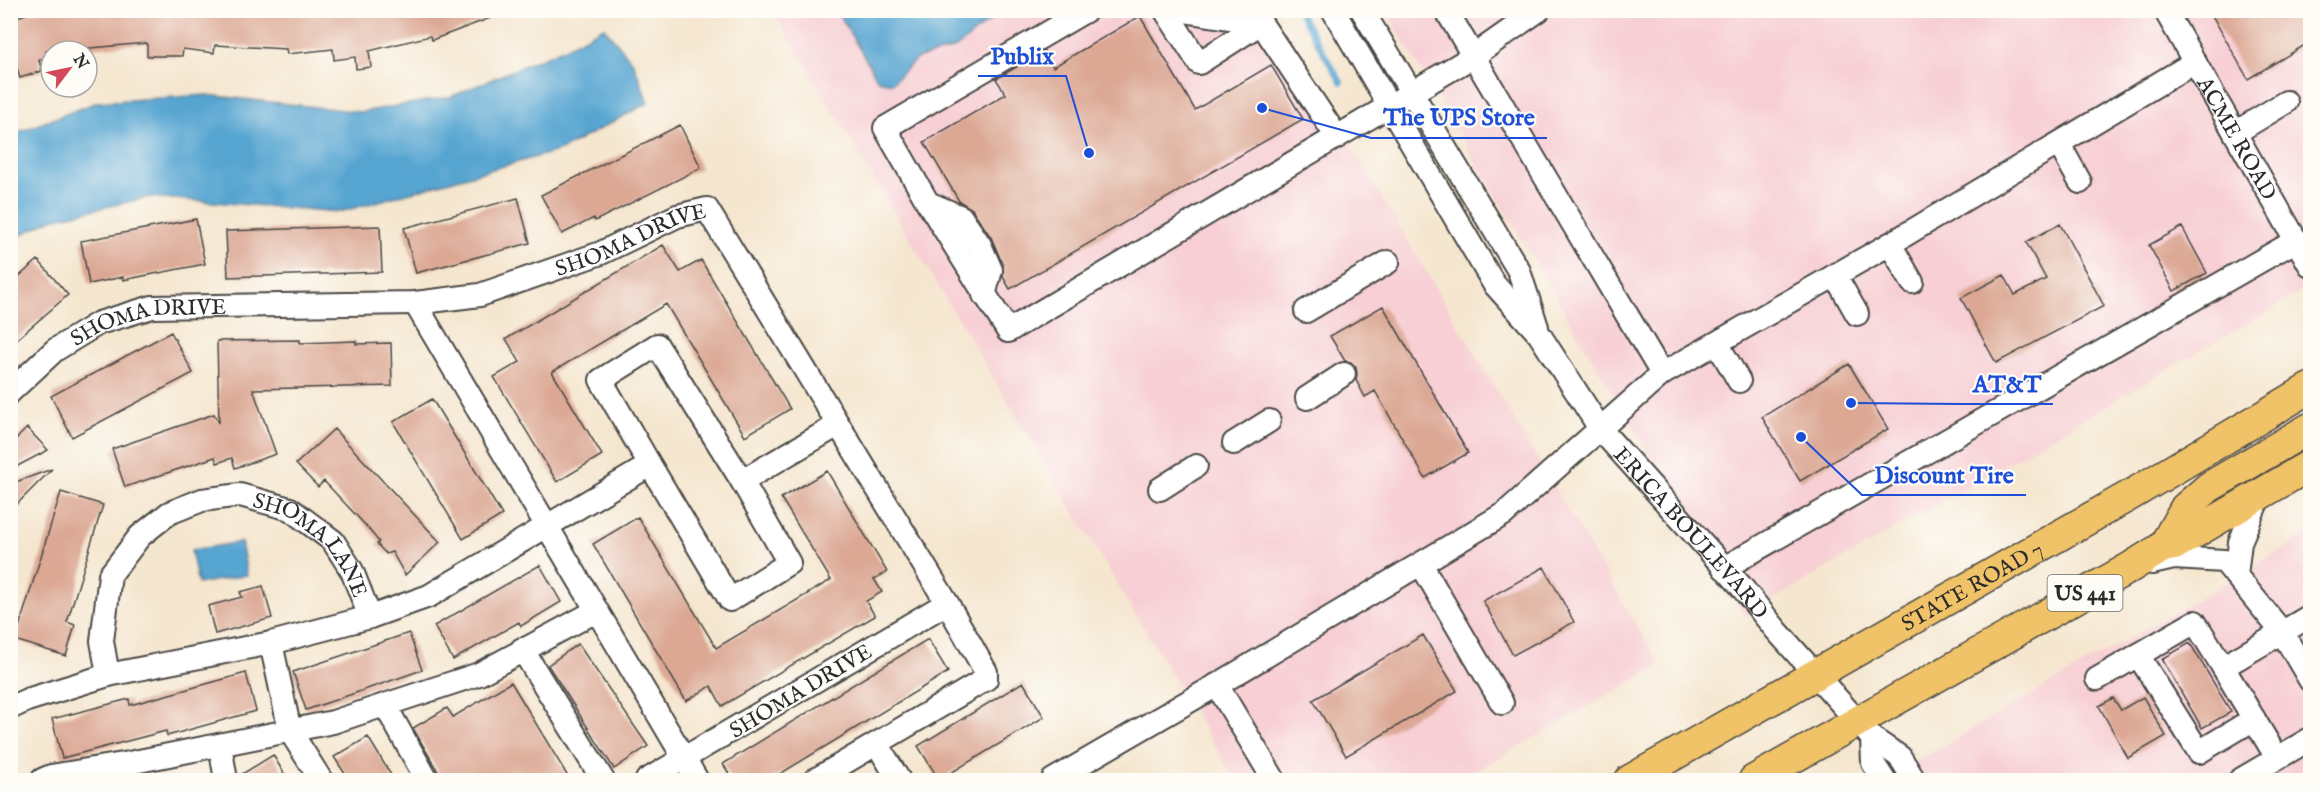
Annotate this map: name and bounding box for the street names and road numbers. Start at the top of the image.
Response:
street label: ACME ROAD [2189,71,2282,206]
street label: SHOMA DRIVE [552,198,709,284]
street label: SHOMA DRIVE [65,294,226,353]
street label: ERICA BOULEVARD [1607,441,1774,625]
street label: SHOMA LANE [250,487,373,602]
street label: STATE ROAD 7 [1897,536,2048,639]
road number: US 441 [2048,575,2122,611]
street label: SHOMA DRIVE [725,638,877,745]

